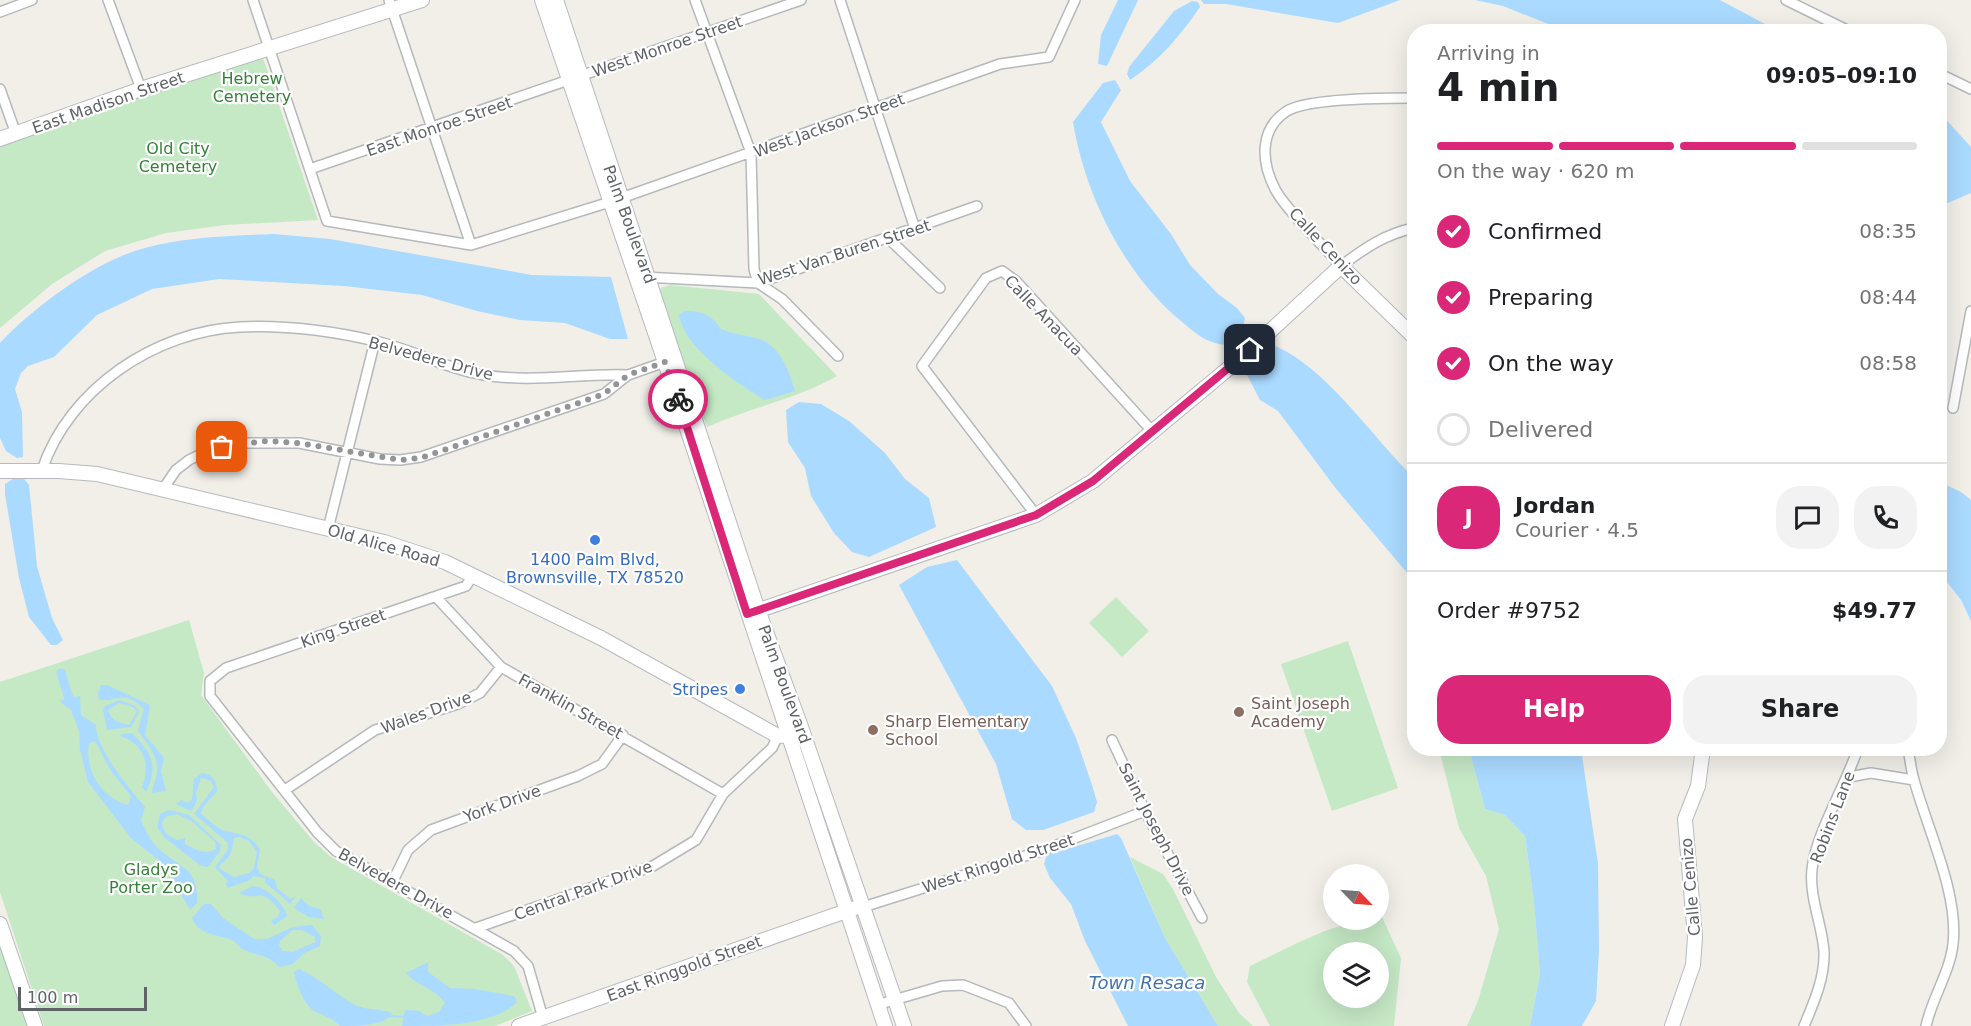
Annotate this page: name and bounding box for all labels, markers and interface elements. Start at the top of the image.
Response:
street label: West Monroe Street [590,12,745,81]
text: Arriving in [1437,41,1540,65]
text: 09:05–09:10 [1766,63,1917,88]
text: 4 min [1437,65,1559,110]
street label: East Madison Street [30,67,187,137]
park label: Hebrew Cemetery [213,69,291,106]
street label: West Jackson Street [751,89,907,162]
street label: East Monroe Street [364,93,515,160]
park label: Old City Cemetery [139,139,217,176]
text: On the way · 620 m [1437,159,1635,183]
street label: Palm Boulevard [599,162,660,286]
street label: Calle Cenizo [1285,204,1366,289]
icon: check [1437,215,1470,248]
street label: West Van Buren Street [756,216,933,289]
text: Confirmed [1488,219,1602,244]
text: 08:35 [1859,219,1917,243]
street label: Calle Anacua [1001,271,1087,360]
icon: check [1437,281,1470,314]
text: Preparing [1488,285,1594,310]
text: 08:44 [1859,285,1917,309]
pin [1224,324,1275,375]
street label: Belvedere Drive [366,333,495,384]
icon: home [1233,333,1266,366]
icon: check [1437,347,1470,380]
text: On the way [1488,351,1614,376]
text: 08:58 [1859,351,1917,375]
courier [648,369,708,429]
icon: bike [662,383,695,416]
text: Delivered [1488,417,1593,442]
pin [196,421,247,472]
icon: bag [205,430,238,463]
button: chat [1776,486,1839,549]
button: phone [1854,486,1917,549]
text: Jordan [1515,493,1595,518]
text: J [1464,505,1473,530]
text: Courier · 4.5 [1515,518,1639,542]
street label: Old Alice Road [325,520,442,571]
marker: 1400 Palm Blvd, Brownsville, TX 78520 [588,533,602,547]
place label: 1400 Palm Blvd, Brownsville, TX 78520 [506,550,684,587]
text: Order #9752 [1437,598,1581,623]
text: $49.77 [1832,598,1917,623]
street label: King Street [298,605,388,652]
street label: Palm Boulevard [754,622,815,746]
street label: Franklin Street [515,670,626,743]
button: Help [1437,675,1671,744]
button: Share [1683,675,1917,744]
place label: Stripes [672,680,728,699]
marker: Stripes [733,682,747,696]
street label: Wales Drive [378,687,474,738]
place label: Saint Joseph Academy [1251,694,1350,731]
marker: Saint Joseph Academy [1232,705,1246,719]
place label: Sharp Elementary School [885,712,1029,749]
marker: Sharp Elementary School [866,723,880,737]
street label: Saint Joseph Drive [1115,760,1198,899]
street label: Robins Lane [1806,768,1859,866]
street label: York Drive [460,781,543,827]
street label: West Ringold Street [920,830,1076,897]
street label: Calle Cenizo [1677,837,1704,937]
street label: Belvedere Drive [335,844,457,923]
street label: Central Park Drive [511,857,655,924]
park label: Gladys Porter Zoo [109,860,193,897]
north arrow [1323,864,1389,930]
map controls [1323,864,1389,1008]
street label: East Ringgold Street [604,932,764,1005]
button: layers [1323,942,1389,1008]
water label: Town Resaca [1089,972,1205,993]
scale bar [18,984,147,1012]
text: 100 m [27,988,78,1007]

